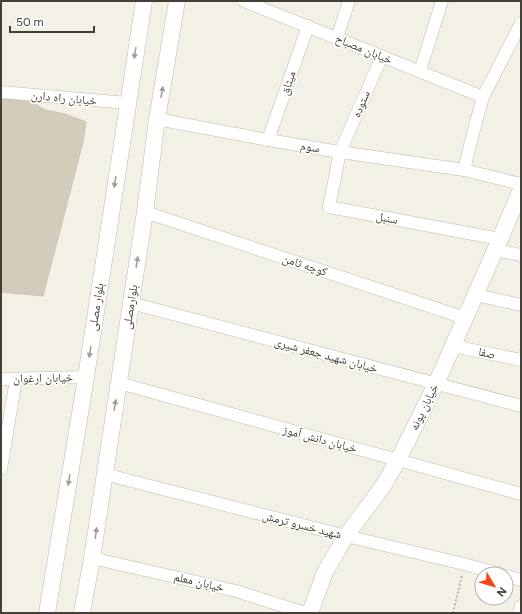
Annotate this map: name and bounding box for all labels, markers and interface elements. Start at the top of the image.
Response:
scale bar [10,8,94,34]
text: 50 m [16,15,44,29]
street label: خیابان مصباح [333,31,395,67]
one-way arrow [132,47,138,59]
street label: میثاق [277,69,299,97]
one-way arrow [159,86,165,98]
street label: خیابان راه دارن [30,88,98,108]
street label: ستوده [349,88,373,119]
street label: سوم [299,139,321,156]
one-way arrow [112,176,118,188]
street label: سنبل [375,209,399,227]
street label: کوچه ثامن [281,251,329,279]
one-way arrow [134,256,140,268]
street label: بلوار مصلی [85,282,107,332]
street label: بلوارمصلی [120,284,141,331]
street label: خیابان شهید جعفر شیری [273,334,380,376]
street label: صفا [477,344,497,362]
one-way arrow [87,346,93,358]
street label: خیابان ارغوان [13,370,74,386]
street label: خیابان پونه [407,381,442,433]
one-way arrow [112,398,118,411]
street label: خیابان دانش آموز [280,422,359,456]
one-way arrow [66,474,72,486]
street label: شهید خسرو ترمش [261,508,343,542]
one-way arrow [93,527,99,539]
north arrow [474,566,514,606]
street label: خیابان معلم [172,569,226,596]
text: N [494,584,509,599]

